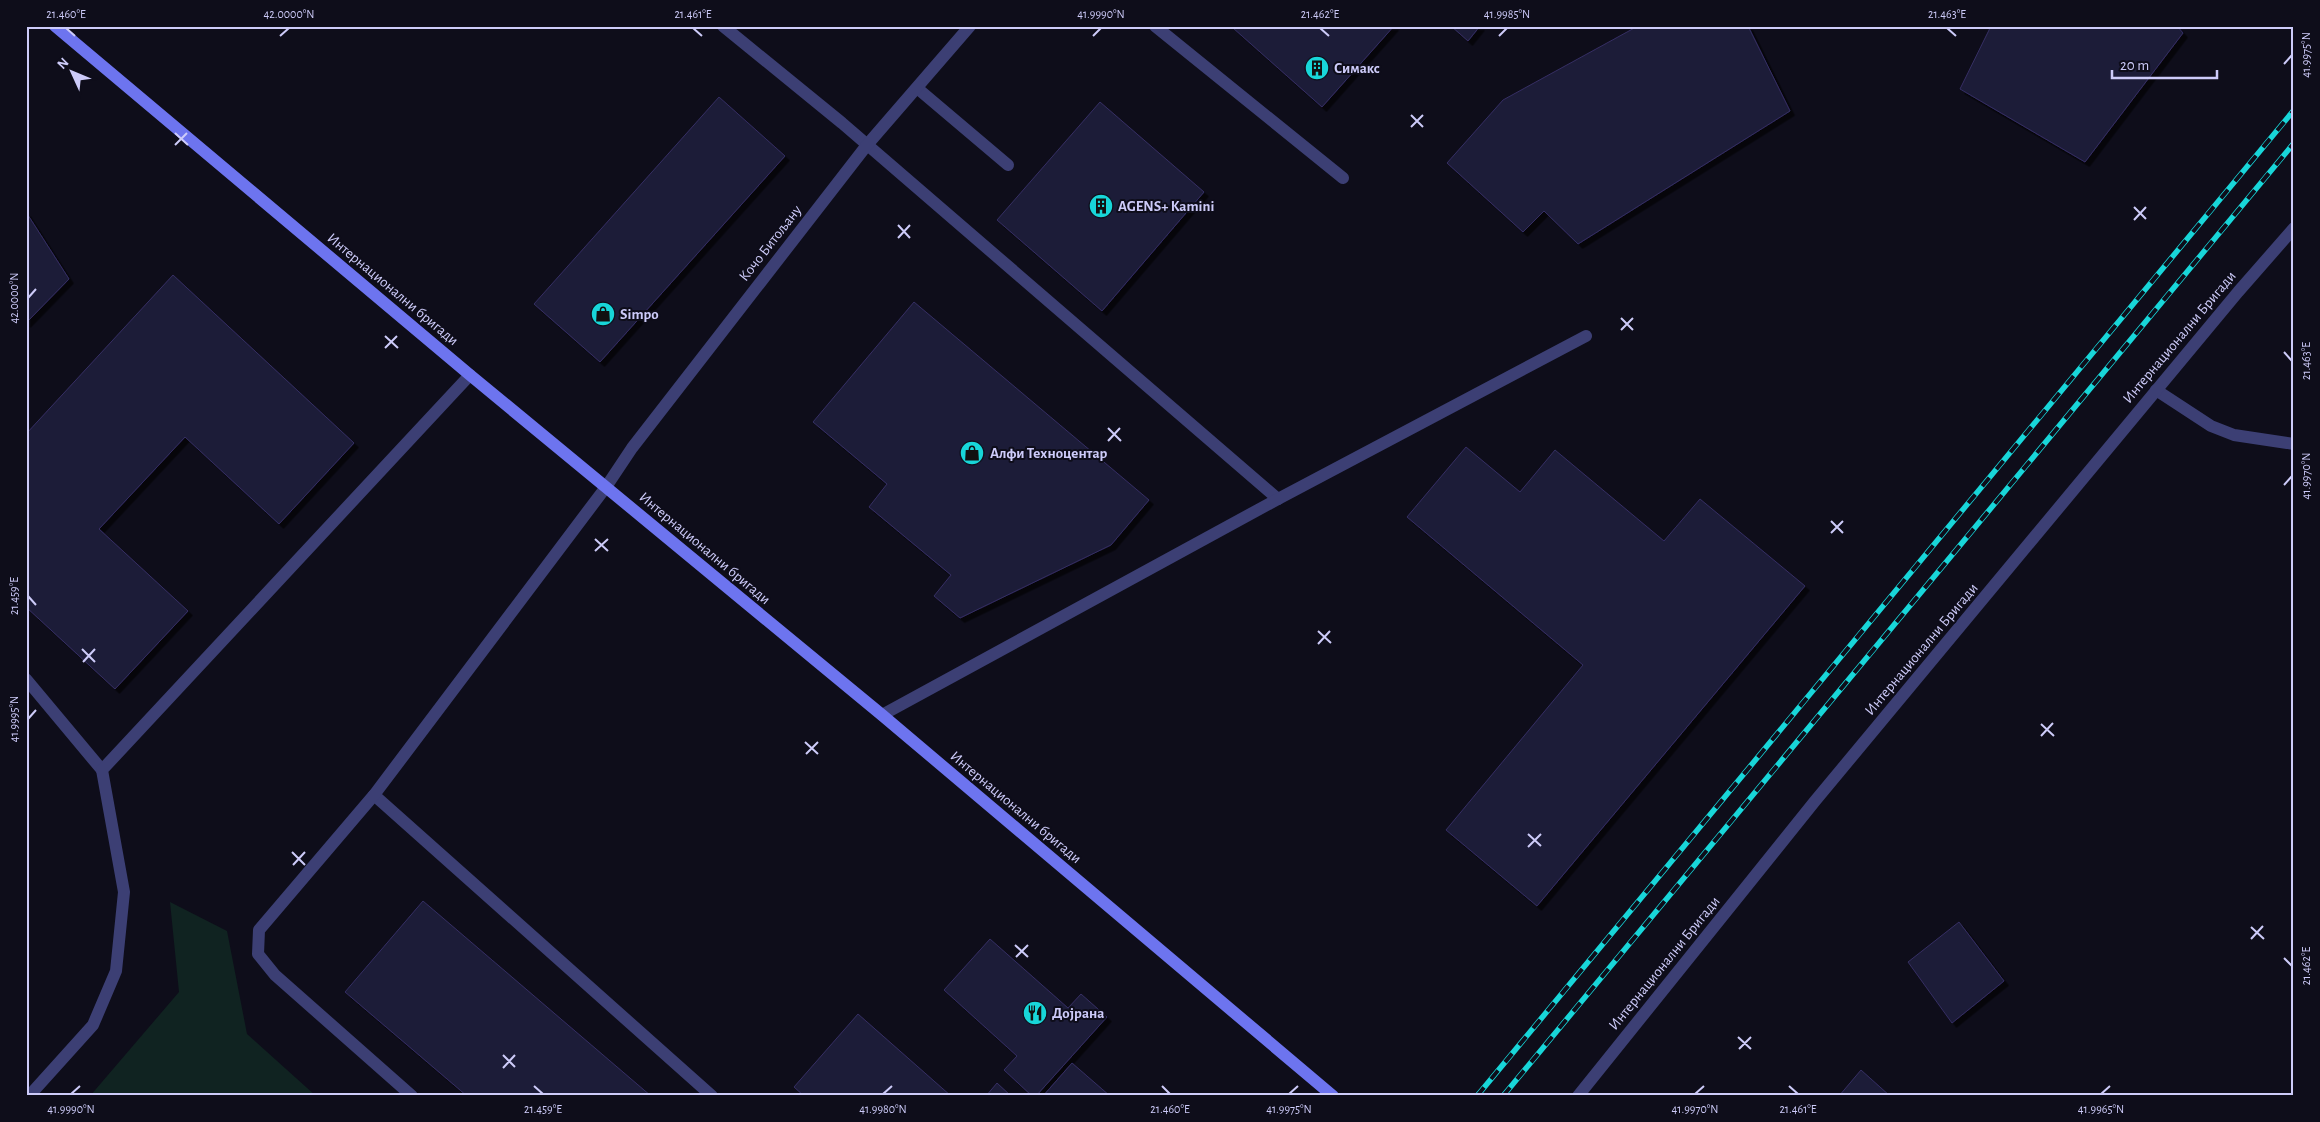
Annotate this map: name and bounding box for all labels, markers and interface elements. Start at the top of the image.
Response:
text: 21.460°E [46,8,86,20]
text: 42.0000°N [263,8,315,20]
text: 21.461°E [674,8,712,20]
text: 41.9990°N [1077,8,1125,20]
text: 21.462°E [1301,8,1339,20]
text: 41.9985°N [1484,8,1530,20]
text: 21.463°E [1928,8,1966,20]
text: 41.9975°N [2300,32,2312,78]
north arrow [48,48,98,98]
scale bar [2112,48,2218,80]
text: N [55,55,72,72]
building icon: Симакс [1304,55,1330,81]
text: 20 m [2120,58,2149,73]
place label: Симакс [1334,61,1380,76]
building icon: AGENS+ Kamini [1088,193,1114,219]
place label: AGENS+ Kamini [1118,199,1214,214]
street label: Кочо Битољану [736,202,805,284]
street label: Интернационални бригади [324,230,461,348]
street label: Интернационални Бригади [2120,269,2239,406]
text: 42.0000°N [8,272,20,324]
shop icon: Simpo [590,301,616,327]
place label: Simpo [620,307,659,322]
text: 21.463°E [2300,342,2312,380]
shop icon: Алфи Техноцентар [959,440,985,466]
place label: Алфи Техноцентар [990,446,1108,461]
text: 41.9970°N [2300,453,2312,499]
street label: Интернационални бригади [636,489,773,607]
text: 21.459°E [8,577,20,615]
street label: Интернационални Бригади [1862,581,1981,718]
text: 41.9995°N [8,696,20,742]
street label: Интернационални бригади [947,748,1084,866]
street label: Интернационални Бригади [1606,894,1723,1033]
text: 21.462°E [2300,947,2312,985]
restaurant icon: Дојрана [1022,1000,1048,1026]
place label: Дојрана [1052,1006,1104,1021]
text: 41.9990°N [47,1103,95,1115]
text: 21.459°E [524,1103,562,1115]
text: 41.9980°N [859,1103,907,1115]
text: 21.460°E [1150,1103,1190,1115]
text: 41.9975°N [1266,1103,1312,1115]
text: 41.9970°N [1672,1103,1718,1115]
text: 21.461°E [1779,1103,1817,1115]
text: 41.9965°N [2078,1103,2124,1115]

